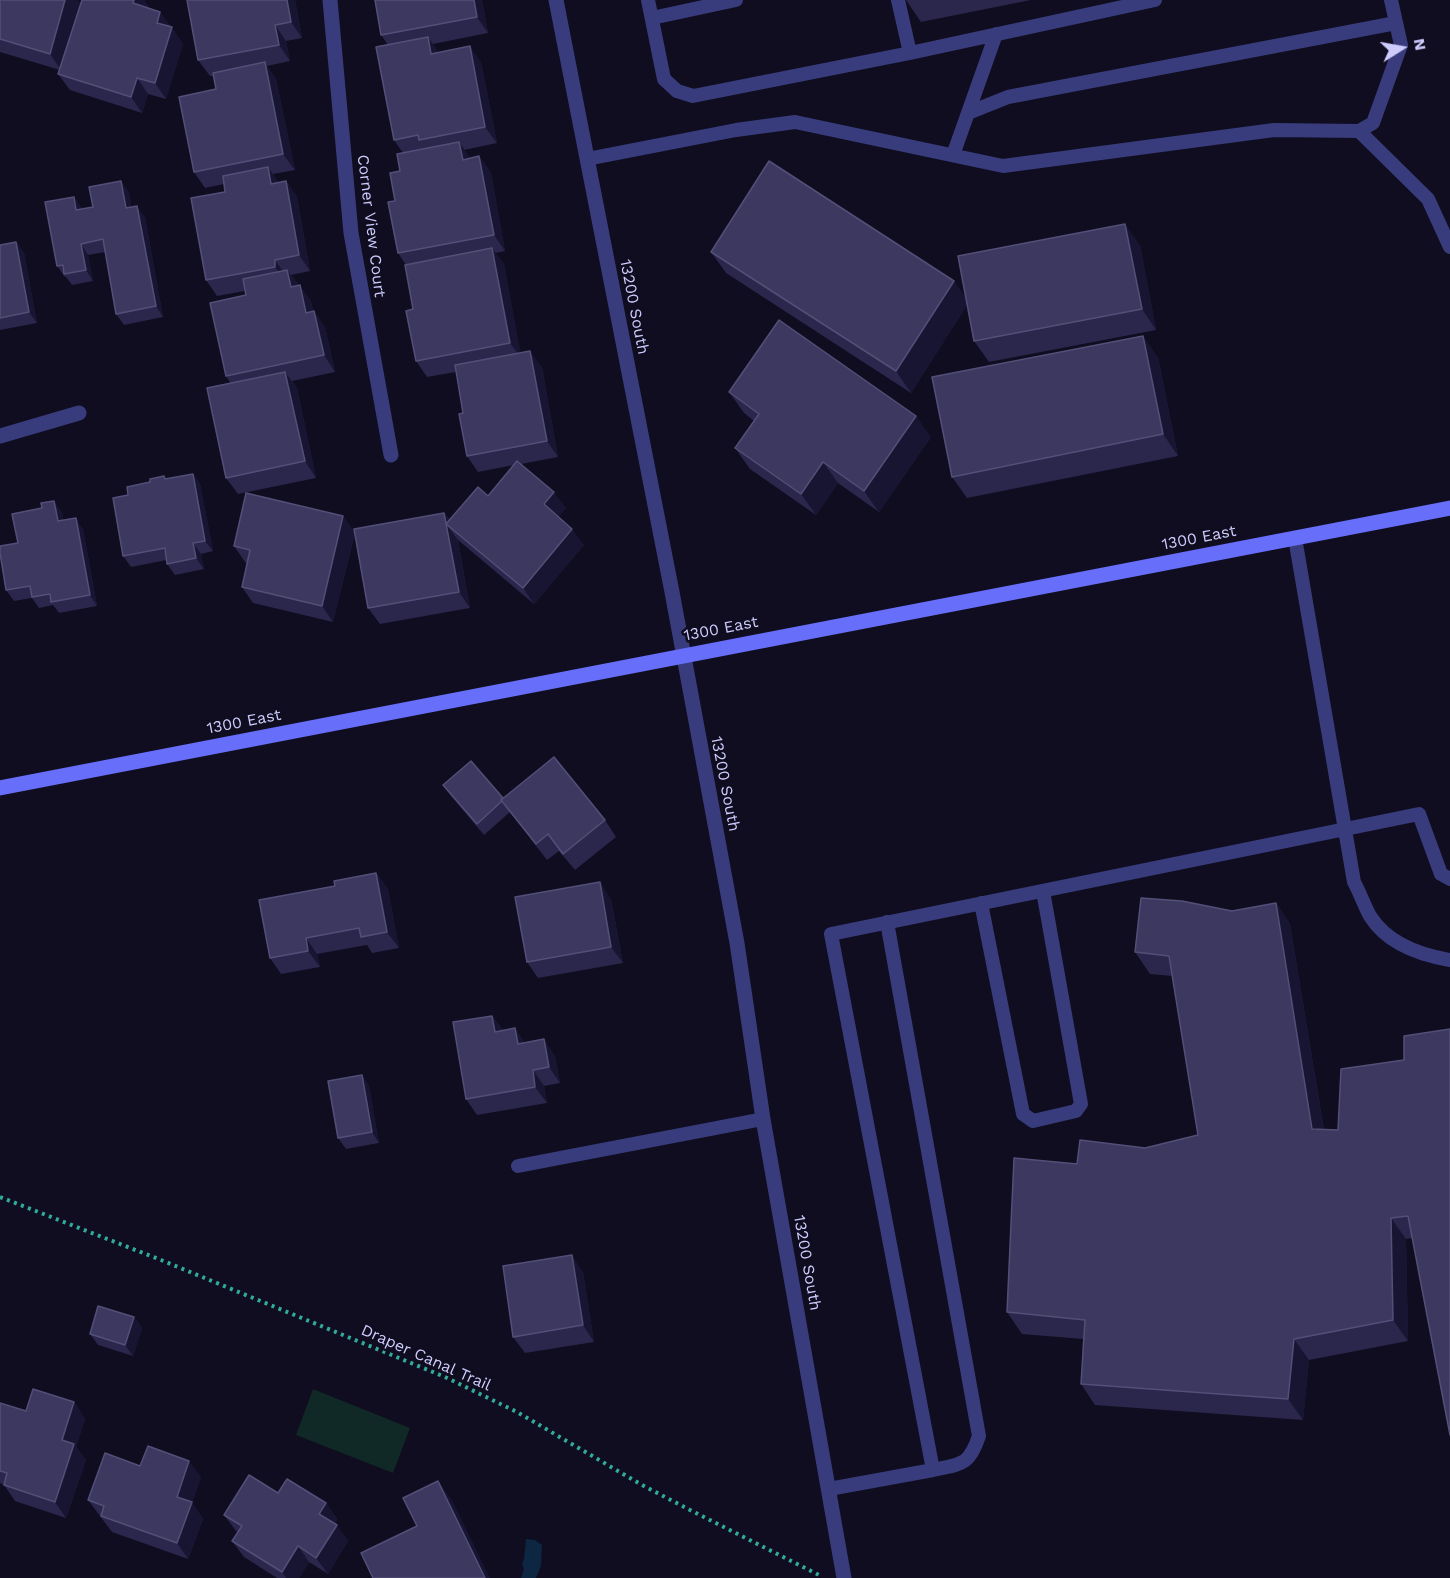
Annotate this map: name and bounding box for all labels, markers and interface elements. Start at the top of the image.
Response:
north arrow [1372,18,1432,78]
text: N [1410,37,1431,52]
street label: Corner View Court [353,153,389,299]
street label: 13200 South [615,258,653,356]
street label: 1300 East [1160,521,1238,555]
street label: 1300 East [682,612,760,646]
street label: 1300 East [205,705,283,739]
street label: 13200 South [706,735,744,833]
street label: 13200 South [789,1214,825,1312]
street label: Draper Canal Trail [358,1321,494,1395]

